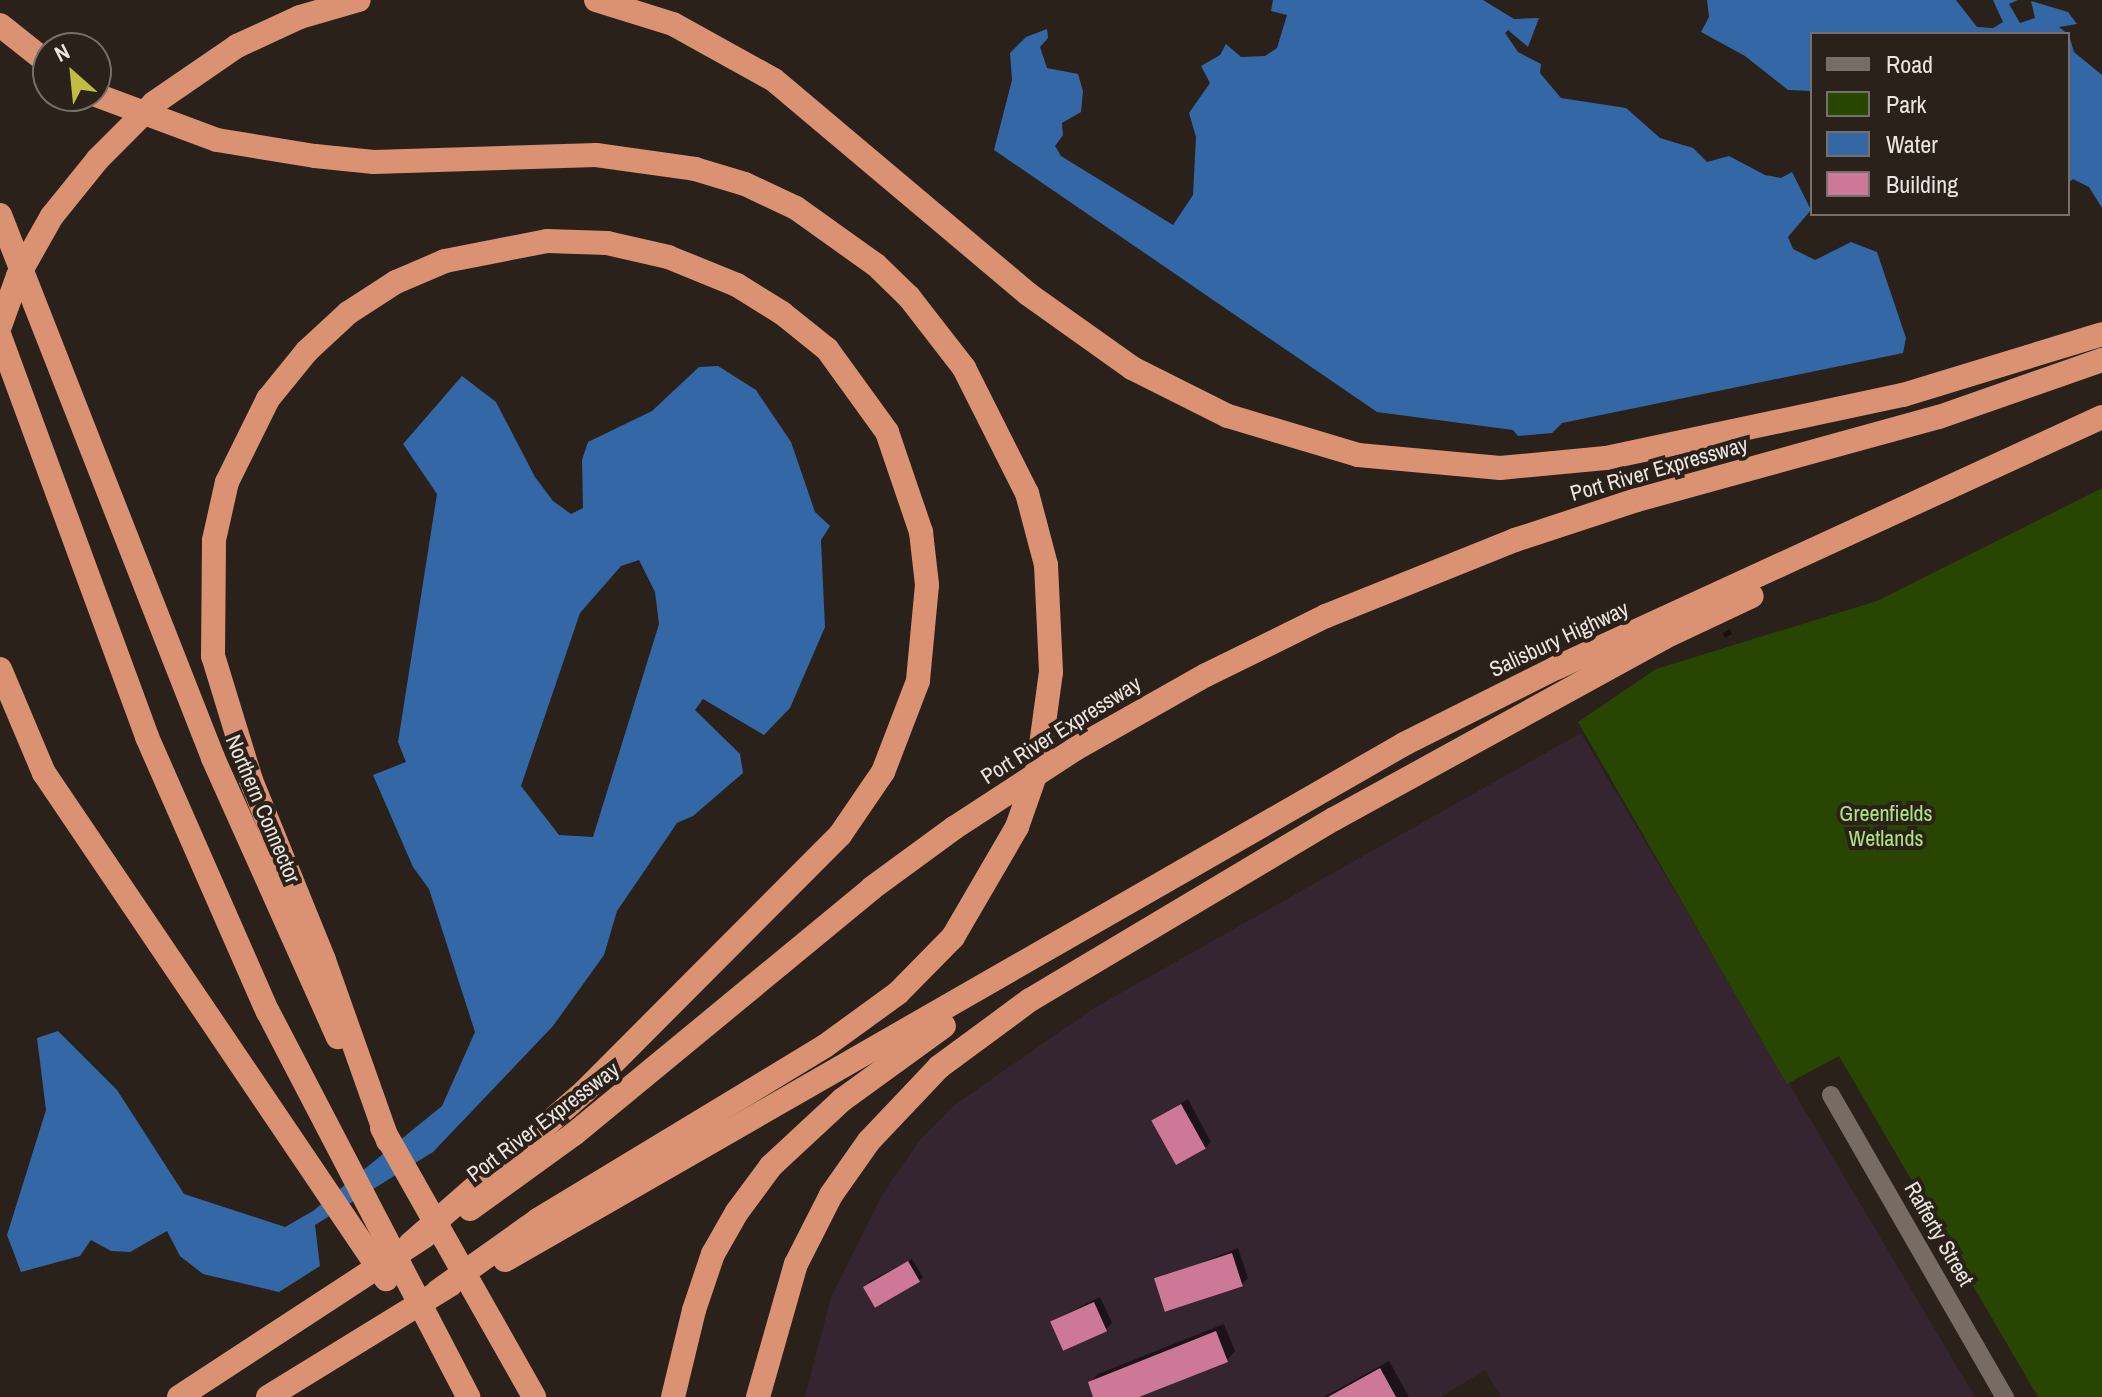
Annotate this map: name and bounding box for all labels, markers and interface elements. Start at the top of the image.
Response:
north arrow [32,32,112,112]
legend [1810,32,2070,216]
text: N [49,36,75,69]
text: Road [1886,48,1933,80]
text: Park [1886,88,1926,120]
text: Water [1886,128,1938,160]
text: Building [1886,168,1958,200]
street label: Port River Expressway [1567,431,1751,507]
street label: Salisbury Highway [1485,595,1633,683]
street label: Port River Expressway [976,670,1146,790]
street label: Northern Connector [220,731,306,887]
park label: Greenfields Wetlands [1839,800,1933,852]
street label: Port River Expressway [462,1056,624,1188]
street label: Rafferty Street [1899,1177,1979,1291]

